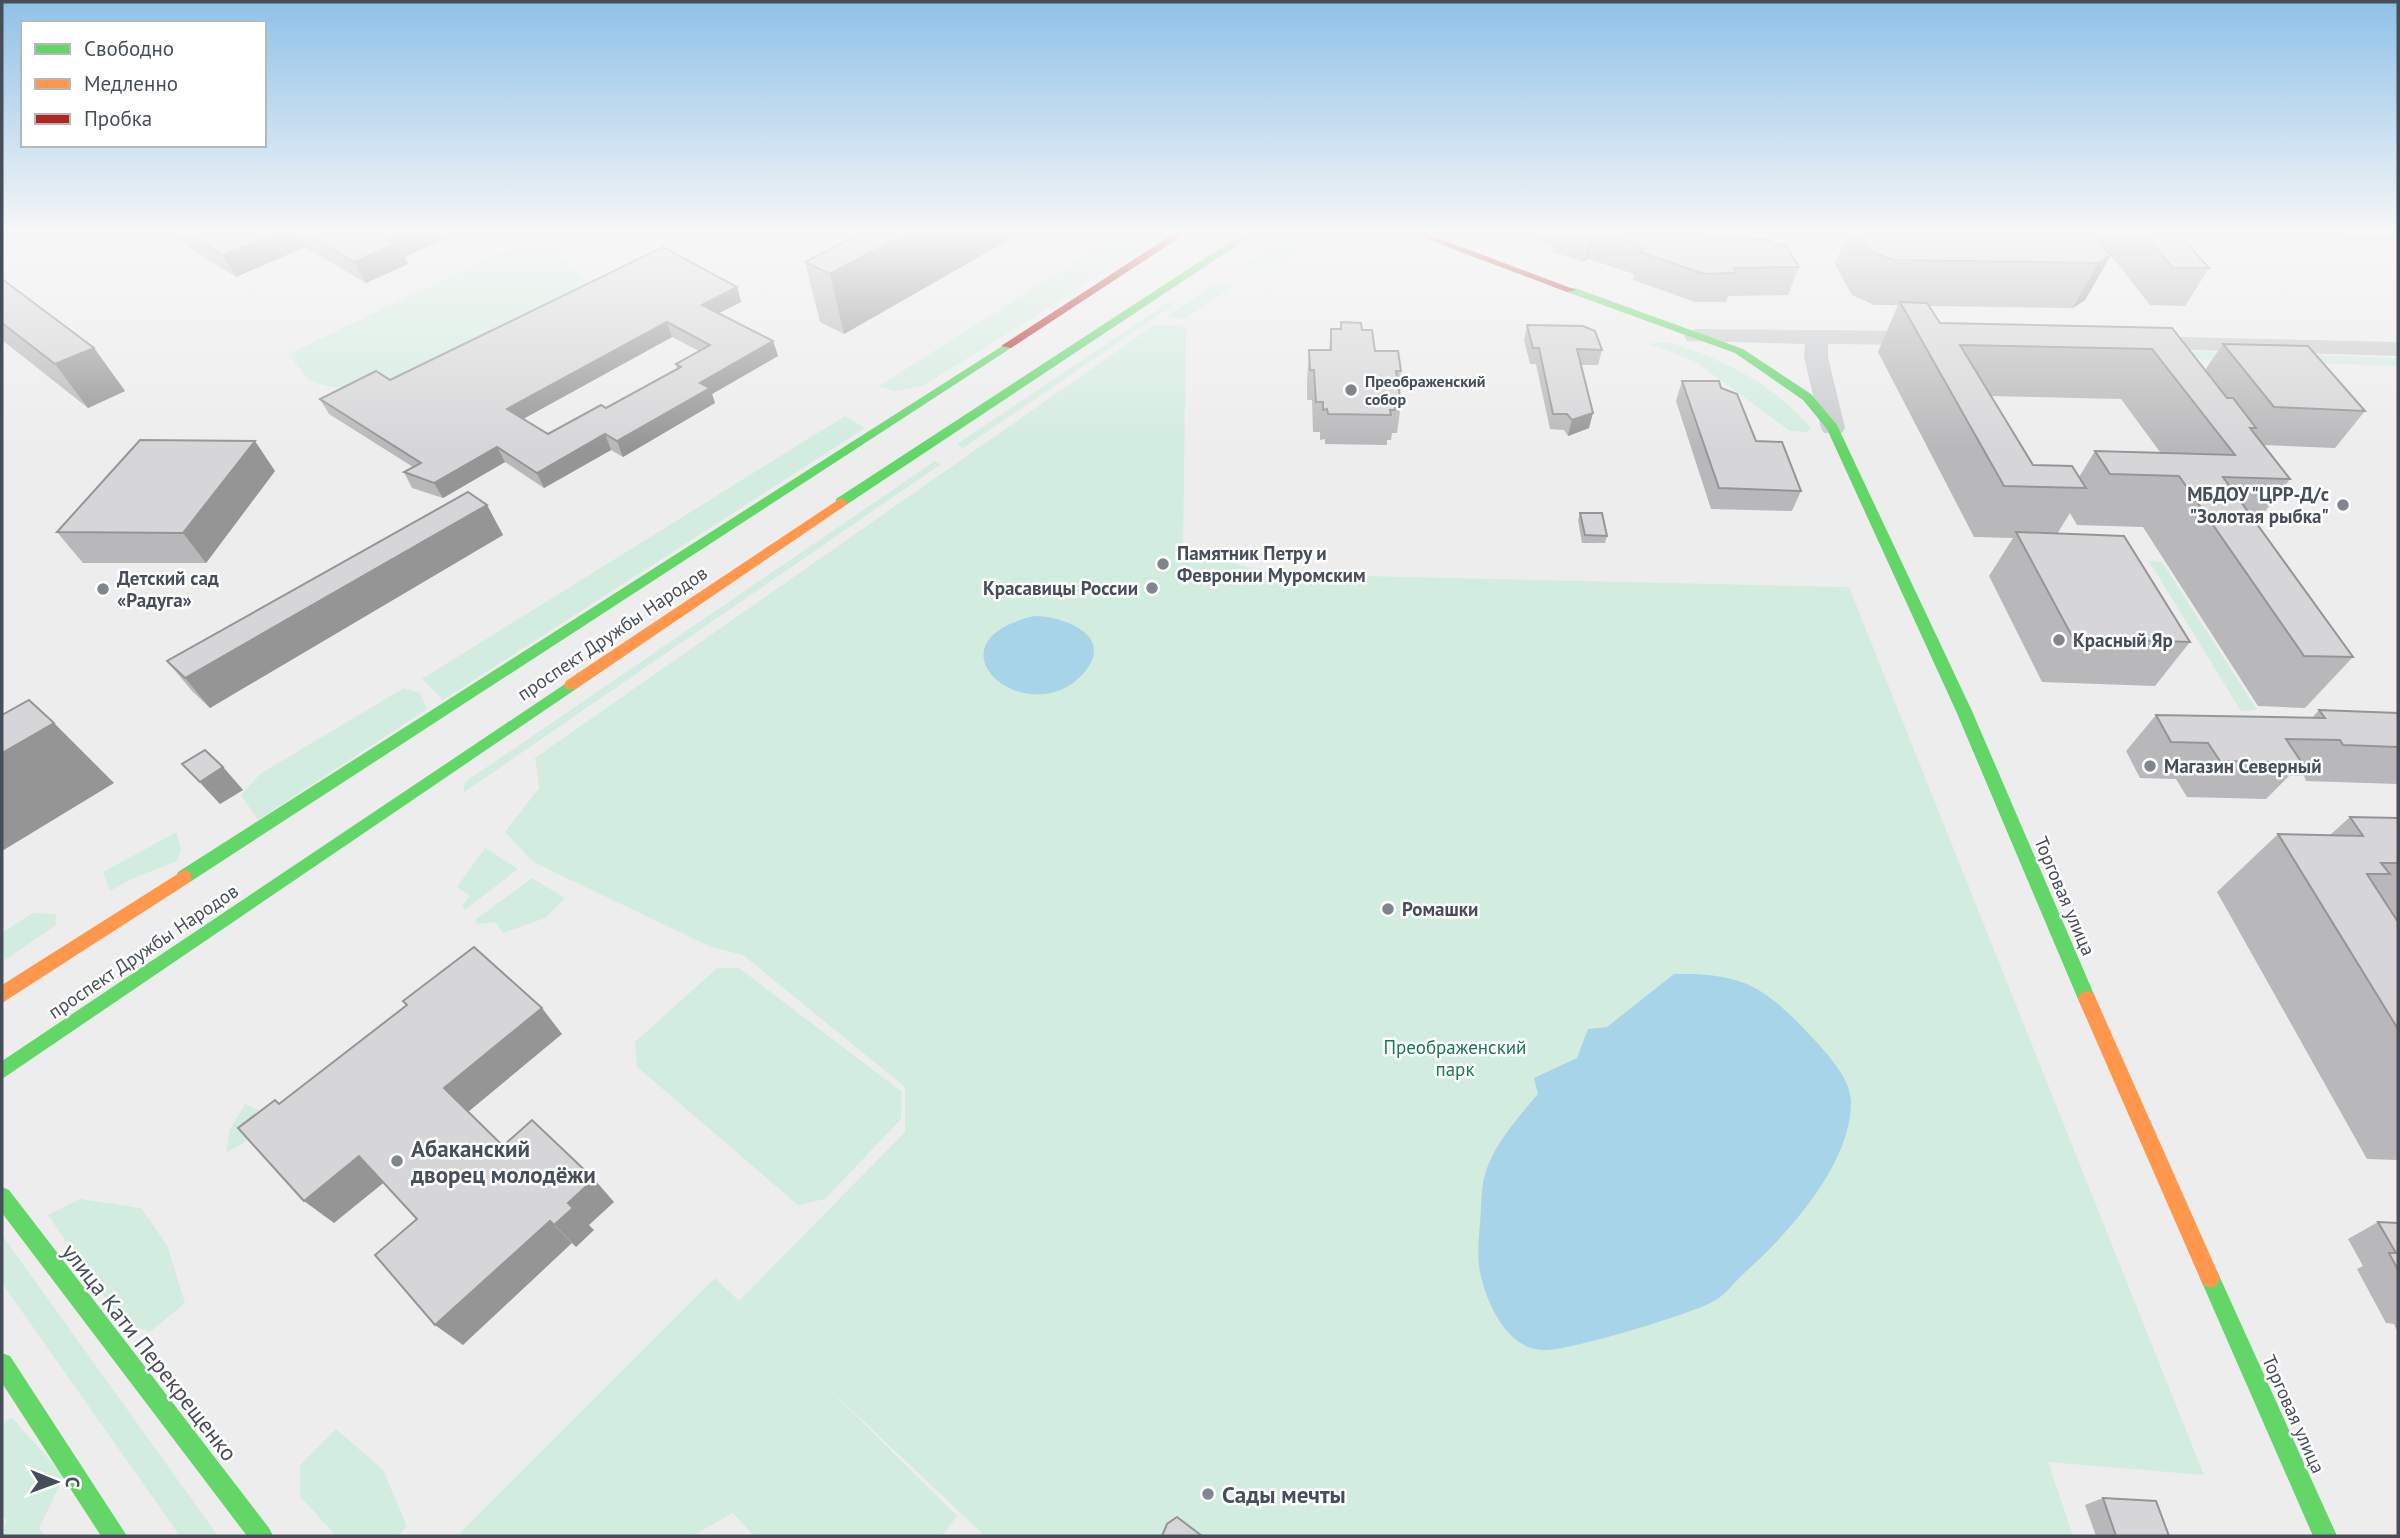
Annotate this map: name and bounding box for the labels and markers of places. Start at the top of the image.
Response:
place label: Преображенский собор [1365,371,1485,409]
marker: Преображенский собор [1343,382,1359,398]
place label: МБДОУ "ЦРР-Д/с "Золотая рыбка" [2187,482,2329,528]
marker: МБДОУ "ЦРР-Д/с "Золотая рыбка" [2335,497,2351,513]
place label: Памятник Петру и Февронии Муромским [1177,541,1366,587]
marker: Памятник Петру и Февронии Муромским [1155,556,1171,572]
place label: Детский сад «Радуга» [117,566,219,612]
place label: Красавицы России [983,576,1138,600]
marker: Красавицы России [1144,580,1160,596]
marker: Детский сад «Радуга» [95,581,111,597]
place label: Красный Яр [2073,628,2173,652]
marker: Красный Яр [2051,632,2067,648]
place label: Магазин Северный [2164,754,2322,778]
marker: Магазин Северный [2142,758,2158,774]
place label: Ромашки [1402,897,1478,921]
marker: Ромашки [1380,901,1396,917]
place label: Абаканский дворец молодёжи [410,1134,596,1189]
marker: Абаканский дворец молодёжи [389,1153,405,1169]
place label: Сады мечты [1222,1480,1346,1509]
marker: Сады мечты [1200,1486,1216,1502]

